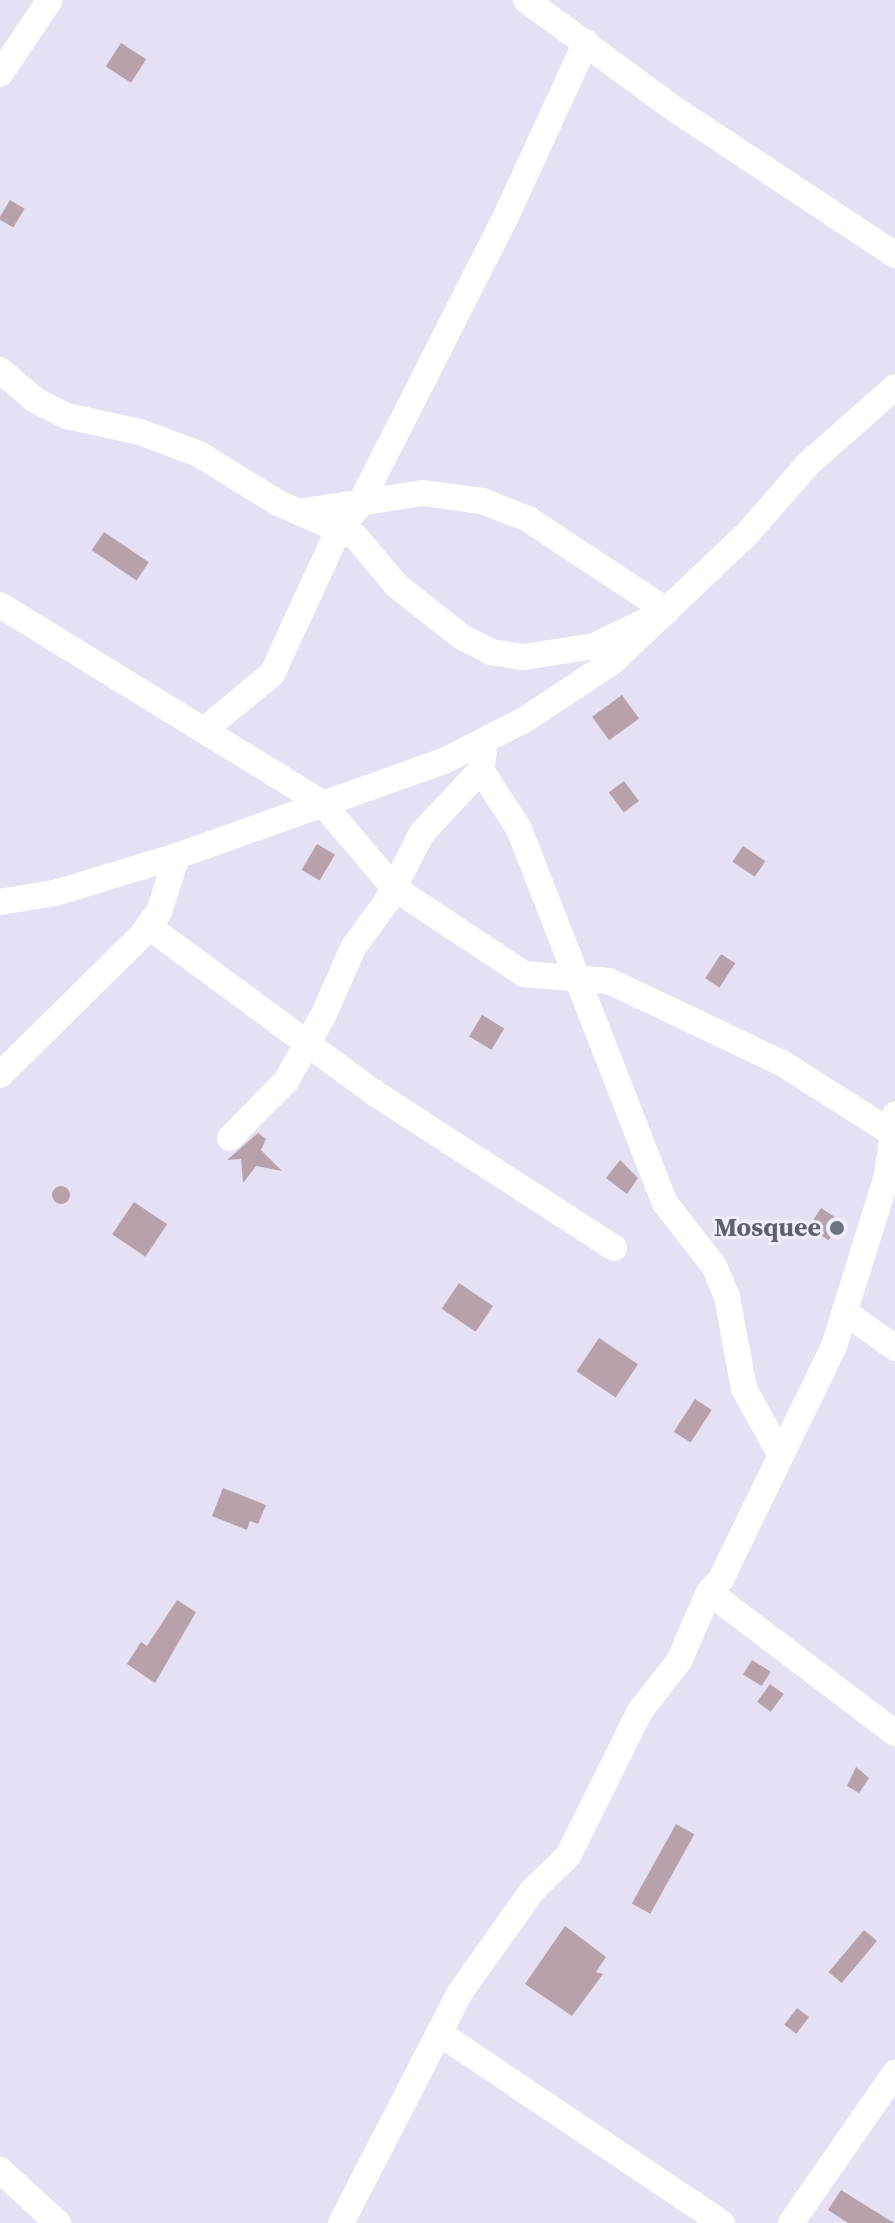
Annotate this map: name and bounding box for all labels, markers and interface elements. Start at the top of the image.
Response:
place label: Mosquee [714,1212,821,1244]
marker: Mosquee [828,1219,846,1237]

